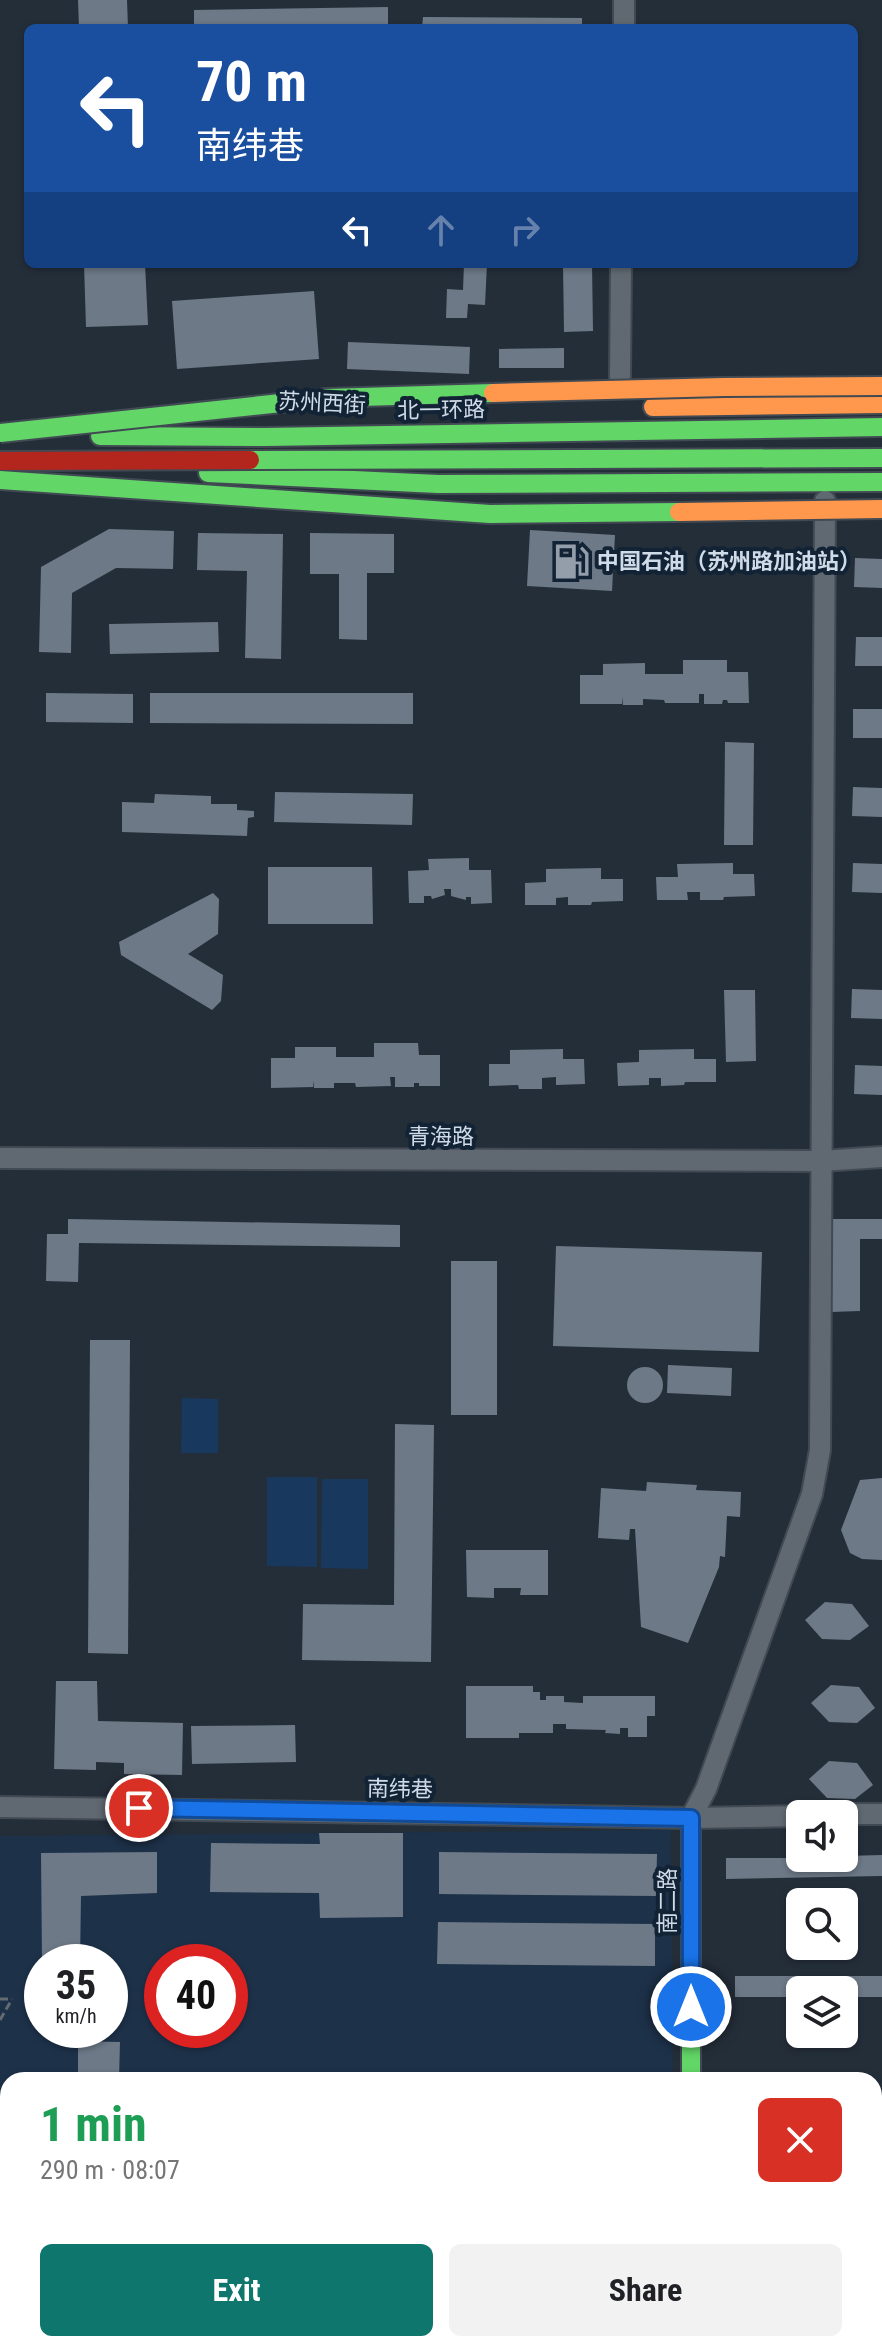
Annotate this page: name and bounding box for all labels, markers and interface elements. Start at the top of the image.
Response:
text: 70 m [196,49,307,115]
icon: left [64,56,168,160]
text: 南纬巷 [196,125,304,167]
icon: left [335,208,379,252]
icon: ahead [419,208,463,252]
icon: right [503,208,547,252]
street label: 苏州西街 [277,388,367,418]
street label: 北一环路 [397,397,485,423]
fuel station icon: 中国石油（苏州路加油站） [552,542,590,580]
place label: 中国石油（苏州路加油站） [597,549,861,574]
street label: 青海路 [408,1124,474,1149]
pin [105,1774,173,1842]
street label: 南纬巷 [367,1776,433,1802]
icon: arrive [117,1786,161,1830]
map controls [786,1800,858,2048]
button: sound [786,1800,858,1872]
street label: 南二路 [655,1868,680,1934]
button: search [786,1888,858,1960]
speed limit sign: 40 [144,1944,248,2048]
text: 35 [56,1962,96,2009]
position arrow [649,1965,733,2049]
button: layers [786,1976,858,2048]
text: km/h [55,2004,97,2028]
text: 1 min [40,2096,147,2153]
button: close [758,2098,842,2182]
text: 290 m · 08:07 [40,2155,180,2185]
button: Exit [40,2244,433,2336]
button: Share [449,2244,842,2336]

